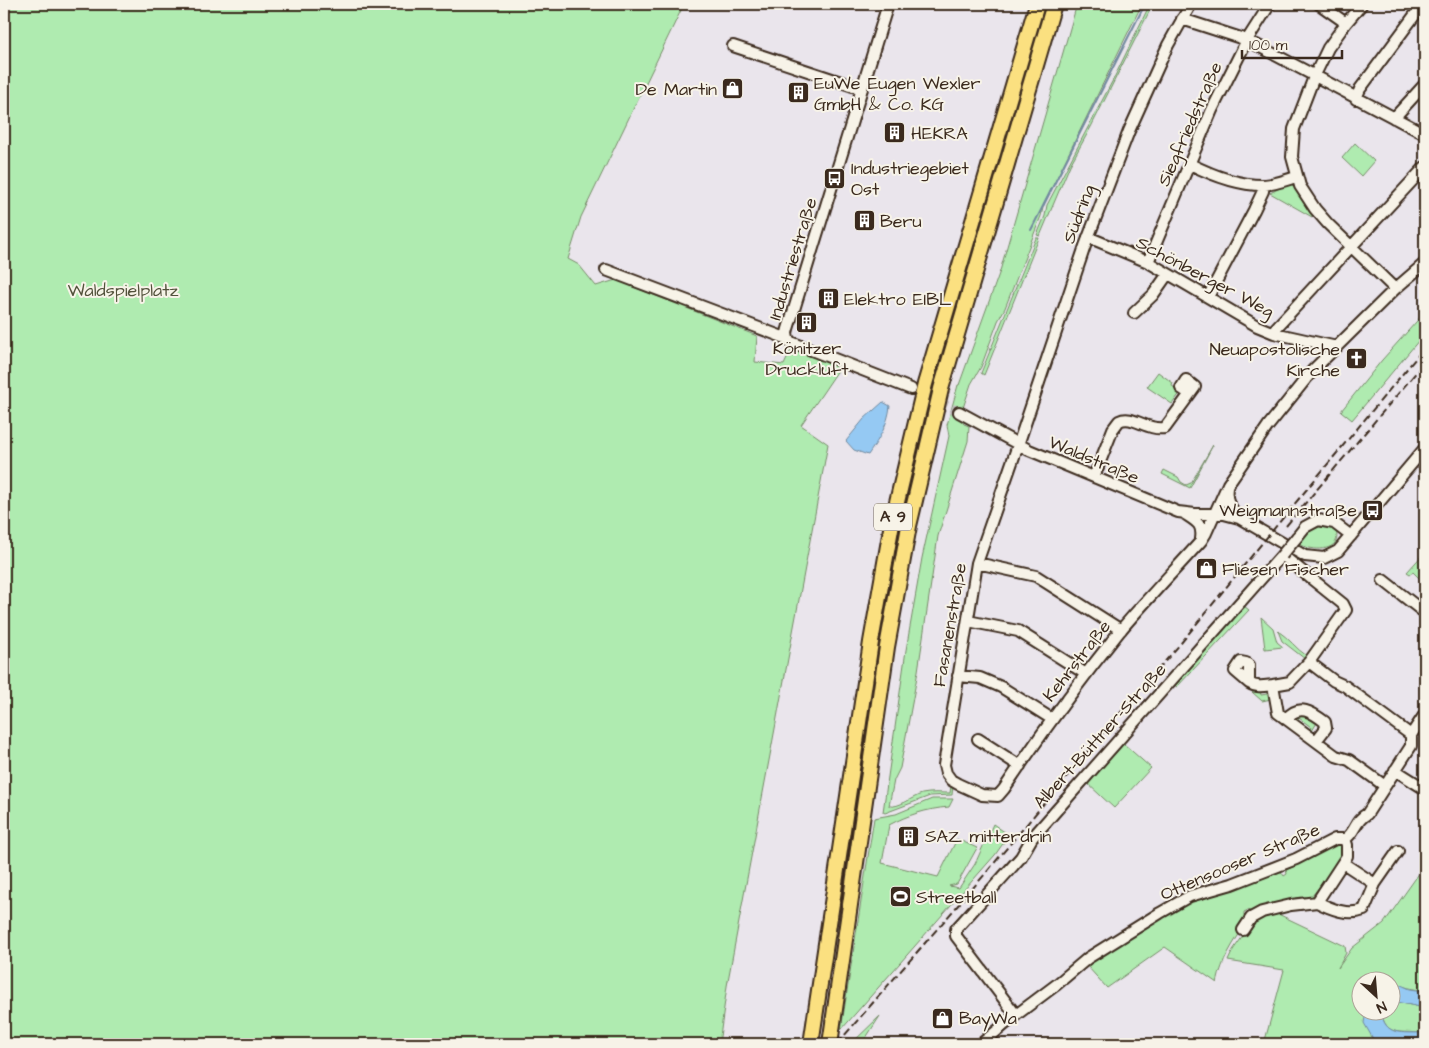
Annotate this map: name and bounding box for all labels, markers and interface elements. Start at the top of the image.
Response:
scale bar [1242,28,1342,60]
text: 100 m [1249,35,1288,56]
street label: Siegfriedstraße [1151,58,1230,190]
place label: EuWe Eugen Wexler GmbH & Co. KG [814,71,980,117]
place label: De Martin [635,77,717,102]
shop icon: De Martin [721,77,745,101]
building icon: EuWe Eugen Wexler GmbH & Co. KG [786,81,810,105]
building icon: HEKRA [883,121,907,145]
place label: HEKRA [911,121,968,146]
place label: Industriegebiet Ost [851,156,969,202]
bus stop icon: Industriegebiet Ost [823,166,847,190]
street label: Südring [1056,181,1103,247]
street label: Industriestraße [763,195,824,323]
building icon: Beru [852,209,876,233]
place label: Beru [880,209,922,234]
street label: Schönberger Weg [1131,230,1278,325]
park label: Waldspielplatz [68,278,178,303]
building icon: Elektro EIBL [816,287,840,311]
place label: Elektro EIBL [844,287,952,312]
building icon: Könitzer Druckluft [795,311,819,335]
place label: Könitzer Druckluft [765,336,849,382]
place label: Neuapostolische Kirche [1209,337,1340,383]
church icon: Neuapostolische Kirche [1344,347,1368,371]
street label: Waldstraße [1045,430,1143,490]
place label: Weigmannstraße [1219,498,1357,524]
bus stop icon: Weigmannstraße [1361,498,1385,522]
road number: A 9 [874,504,912,530]
shop icon: Fliesen Fischer [1194,557,1218,581]
place label: Fliesen Fischer [1222,557,1349,582]
street label: Fasanenstraße [927,561,973,689]
street label: Kehrstraße [1037,615,1117,707]
street label: Albert-Büttner-Straße [1028,658,1172,814]
street label: Ottensooser Straße [1156,817,1324,907]
building icon: SAZ mitterdrin [897,824,921,848]
place label: SAZ mitterdrin [925,824,1051,849]
sports icon: Streetball [888,885,912,909]
place label: Streetball [916,885,997,910]
north arrow [1352,970,1402,1020]
text: N [1373,996,1390,1018]
shop icon: BayWa [931,1006,955,1030]
place label: BayWa [959,1006,1017,1032]

